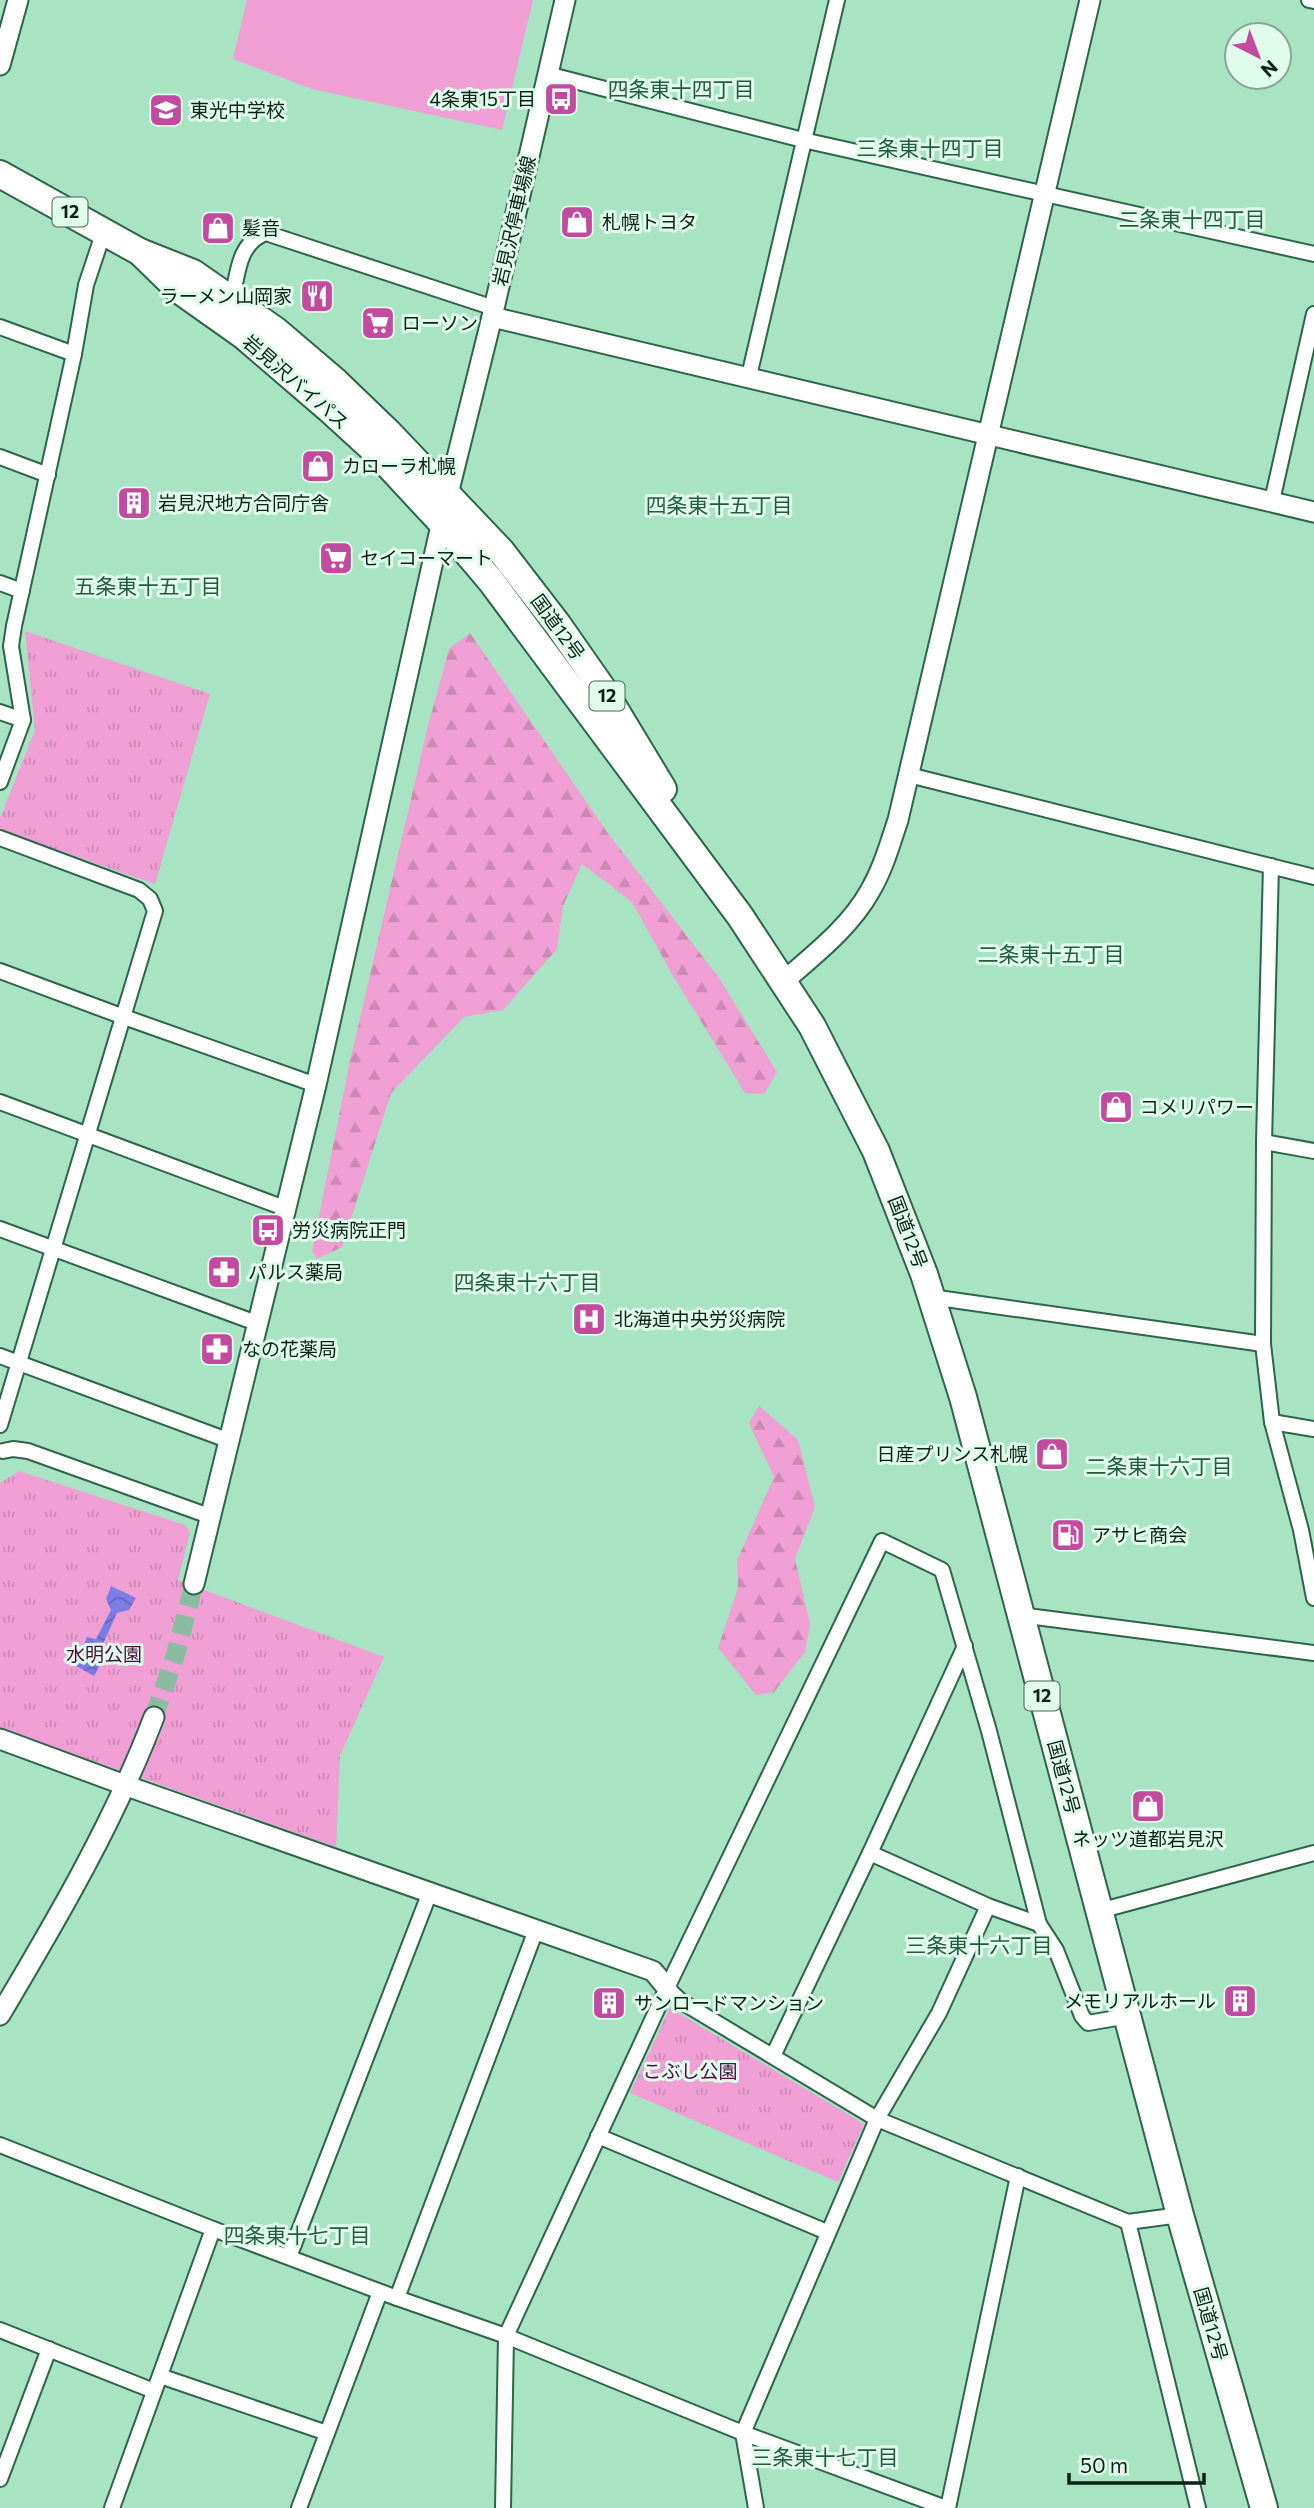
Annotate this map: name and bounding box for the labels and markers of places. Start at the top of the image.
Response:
bus stop icon: 4条東15丁目 [542,80,580,118]
place label: 4条東15丁目 [430,87,536,110]
school or university icon: 東光中学校 [147,91,185,129]
place label: 東光中学校 [190,98,285,121]
shop icon: 札幌トヨタ [558,203,596,241]
shop icon: 髪音 [199,209,237,247]
place label: 札幌トヨタ [602,210,697,233]
place label: 髪音 [242,216,280,239]
restaurant icon: ラーメン山岡家 [298,277,336,315]
place label: ラーメン山岡家 [160,284,292,307]
supermarket icon: ローソン [359,304,397,342]
place label: ローソン [402,311,478,334]
shop icon: カローラ札幌 [299,447,337,485]
place label: カローラ札幌 [342,454,456,477]
building icon: 岩見沢地方合同庁舎 [115,484,153,522]
place label: 岩見沢地方合同庁舎 [158,491,329,514]
supermarket icon: セイコーマート [317,539,355,577]
place label: セイコーマート [360,546,493,569]
shop icon: コメリパワー [1097,1088,1135,1126]
place label: コメリパワー [1140,1095,1254,1118]
bus stop icon: 労災病院正門 [249,1211,287,1249]
place label: 労災病院正門 [292,1218,406,1241]
pharmacy icon: パルス薬局 [205,1253,243,1291]
place label: パルス薬局 [248,1260,343,1283]
hospital icon: 北海道中央労災病院 [570,1300,608,1338]
place label: 北海道中央労災病院 [614,1307,785,1330]
pharmacy icon: なの花薬局 [198,1330,236,1368]
place label: なの花薬局 [242,1337,337,1360]
shop icon: 日産プリンス札幌 [1033,1435,1071,1473]
place label: 日産プリンス札幌 [876,1442,1028,1465]
fuel station icon: アサヒ商会 [1049,1516,1087,1554]
place label: アサヒ商会 [1092,1523,1187,1546]
shop icon: ネッツ道都岩見沢 [1129,1787,1167,1825]
place label: ネッツ道都岩見沢 [1072,1827,1224,1850]
building icon: メモリアルホール [1221,1982,1259,2020]
building icon: サンロードマンション [590,1984,628,2022]
place label: メモリアルホール [1064,1989,1216,2012]
place label: サンロードマンション [634,1991,824,2014]

